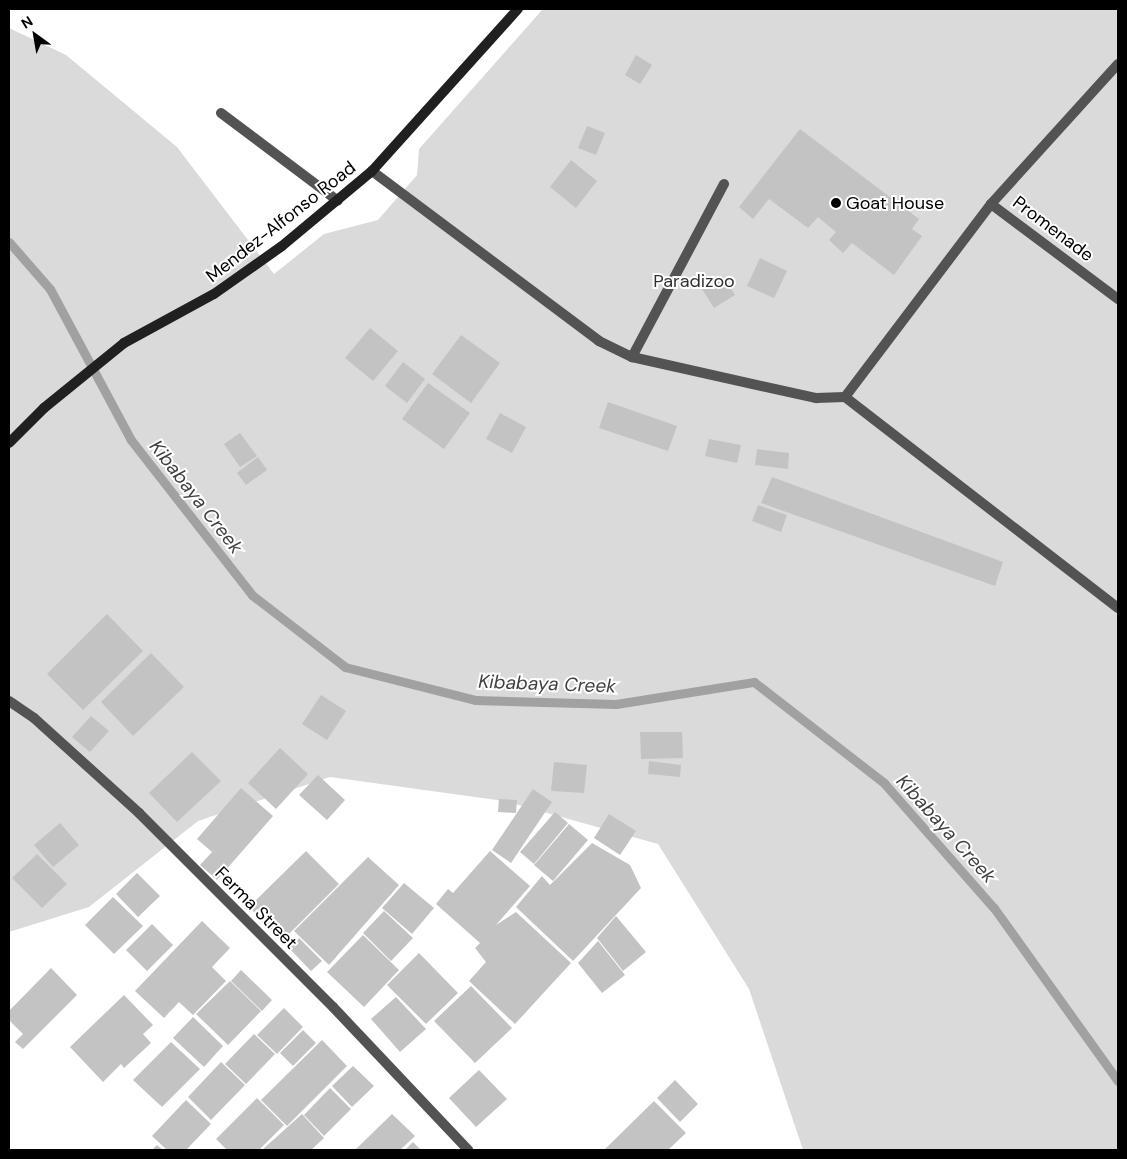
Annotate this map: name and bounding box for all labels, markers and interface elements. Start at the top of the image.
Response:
north arrow [10,10,60,60]
text: N [18,12,36,33]
street label: Mendez-Alfonso Road [202,157,360,287]
place label: Goat House [846,192,944,214]
street label: Promenade [1008,192,1098,266]
marker: Goat House [830,197,842,209]
park label: Paradizoo [653,270,735,292]
water label: Kibabaya Creek [145,436,247,558]
water label: Kibabaya Creek [478,670,616,698]
water label: Kibabaya Creek [891,770,1001,888]
street label: Ferma Street [210,862,302,954]

